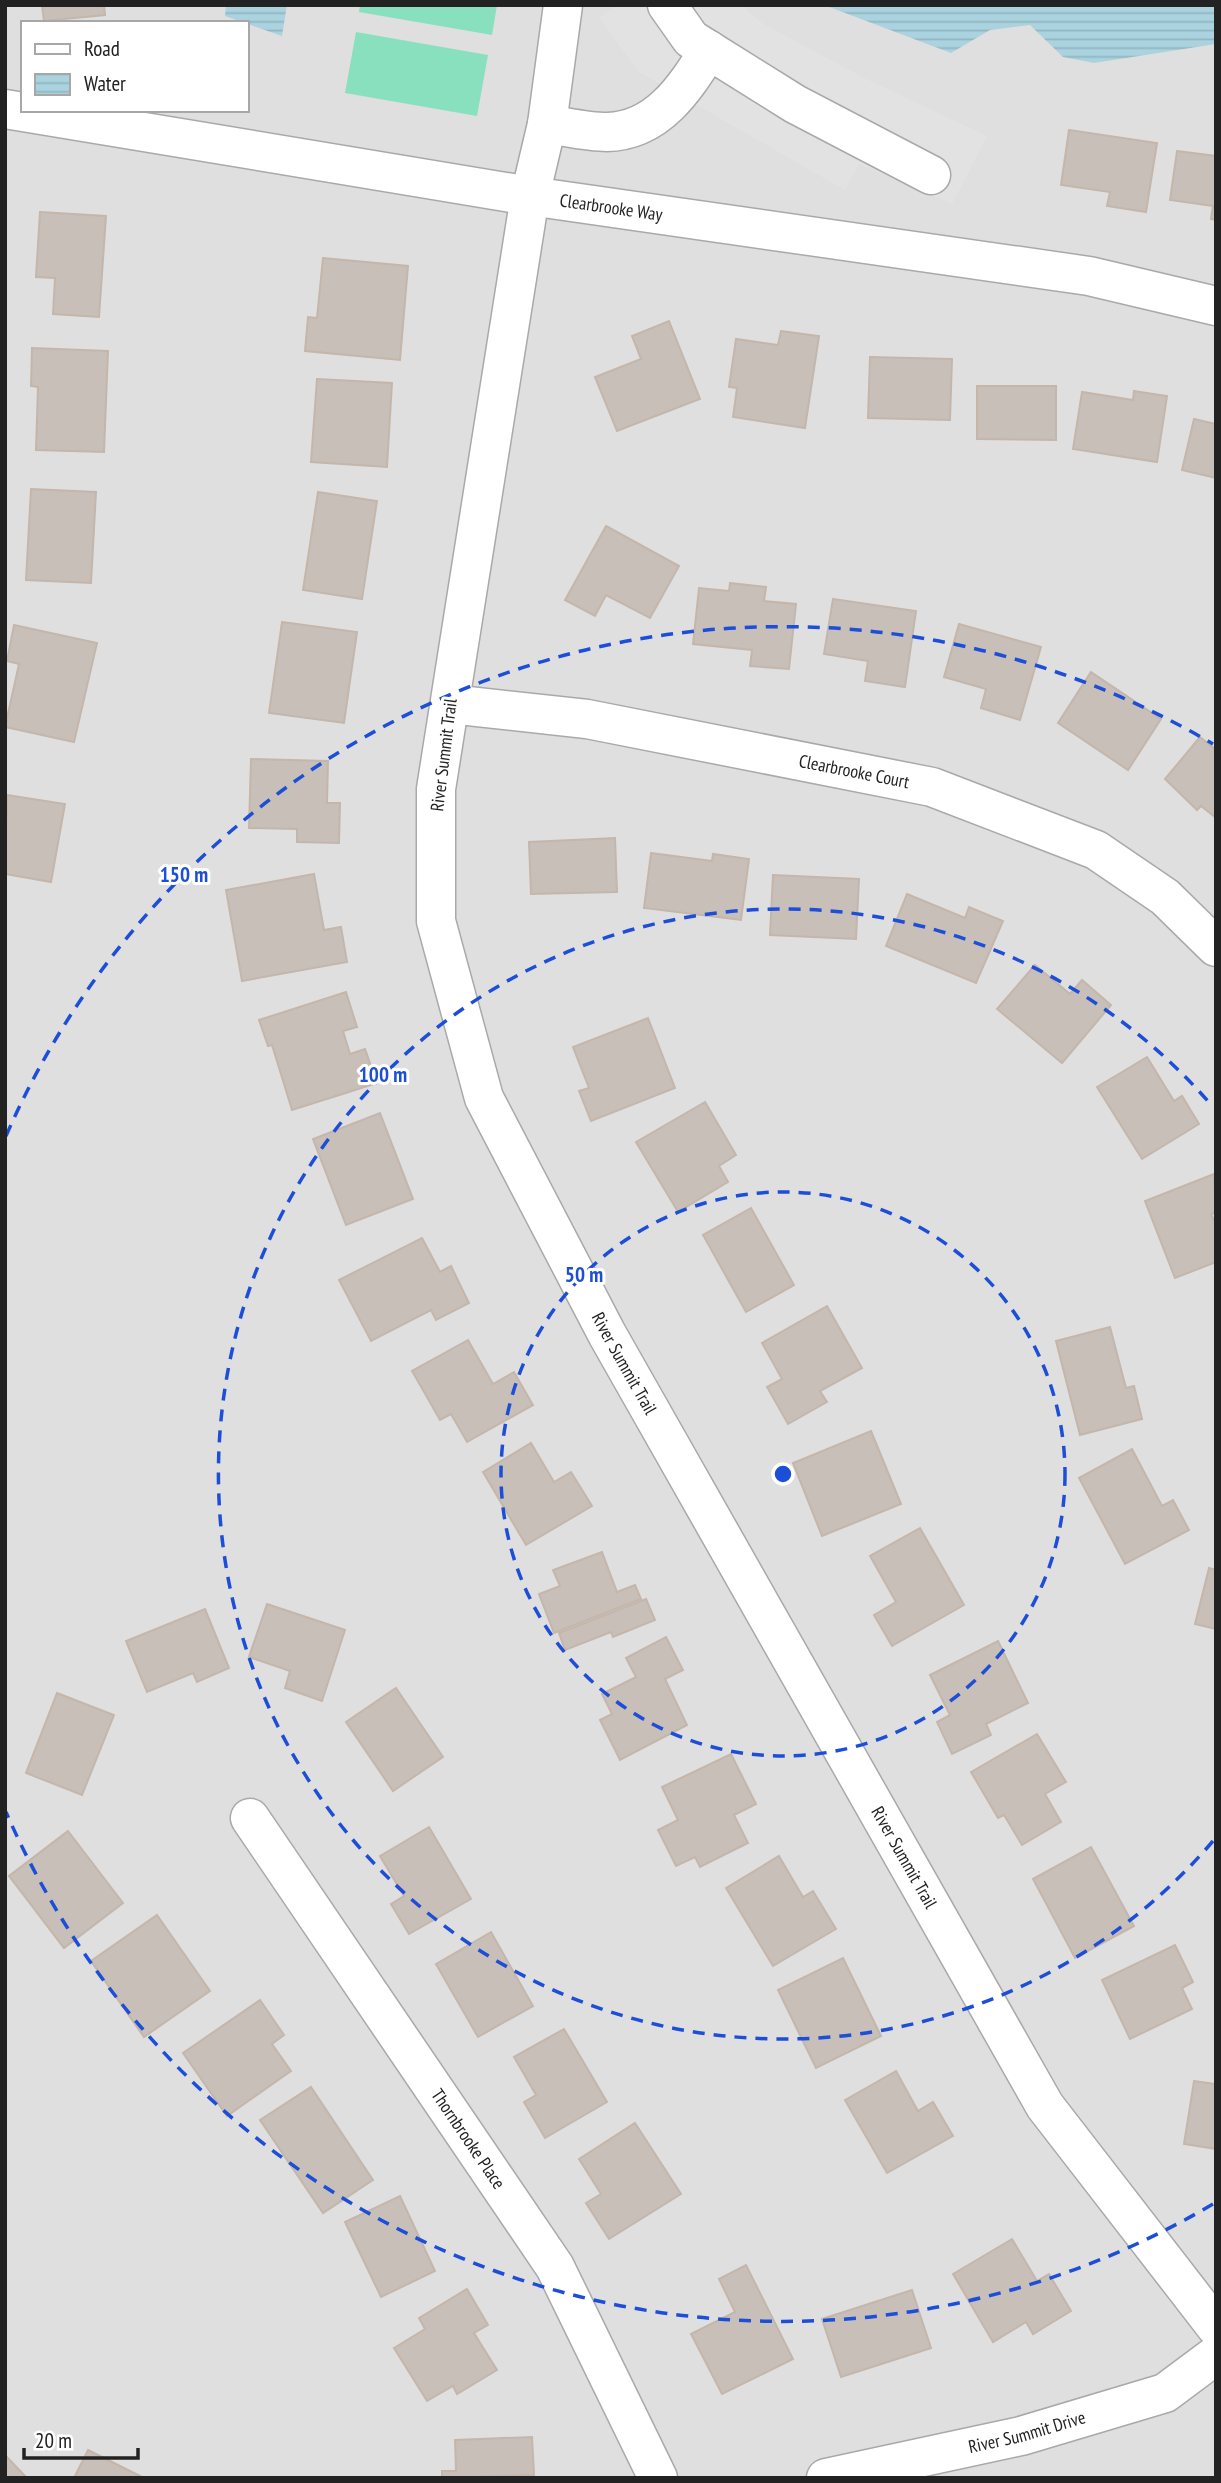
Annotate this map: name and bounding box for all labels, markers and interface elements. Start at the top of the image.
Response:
legend [21,21,248,112]
text: Road [84,35,120,62]
text: Water [84,70,126,97]
street label: Clearbrooke Way [558,188,664,226]
street label: River Summit Trail [425,696,462,813]
street label: Clearbrooke Court [797,749,911,793]
text: 150 m [160,861,208,888]
text: 100 m [359,1061,407,1088]
text: 50 m [565,1261,603,1288]
street label: River Summit Trail [587,1308,663,1419]
centre of rings [771,1462,795,1486]
street label: River Summit Trail [866,1802,943,1913]
street label: Thornbrooke Place [426,2084,511,2193]
street label: River Summit Drive [966,2405,1088,2458]
scale bar [24,2416,138,2460]
text: 20 m [35,2427,72,2454]

